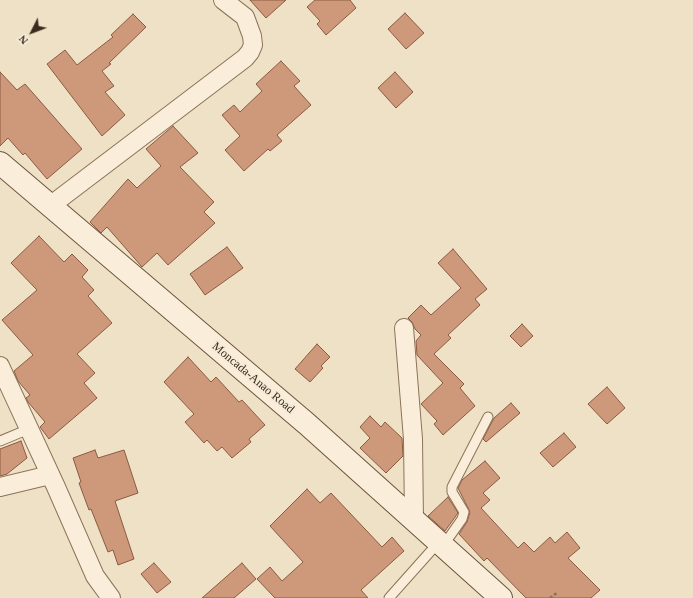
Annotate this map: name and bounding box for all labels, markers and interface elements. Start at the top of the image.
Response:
north arrow [12,12,52,52]
text: N [16,33,30,47]
street label: Moncada-Anao Road [209,339,297,417]

